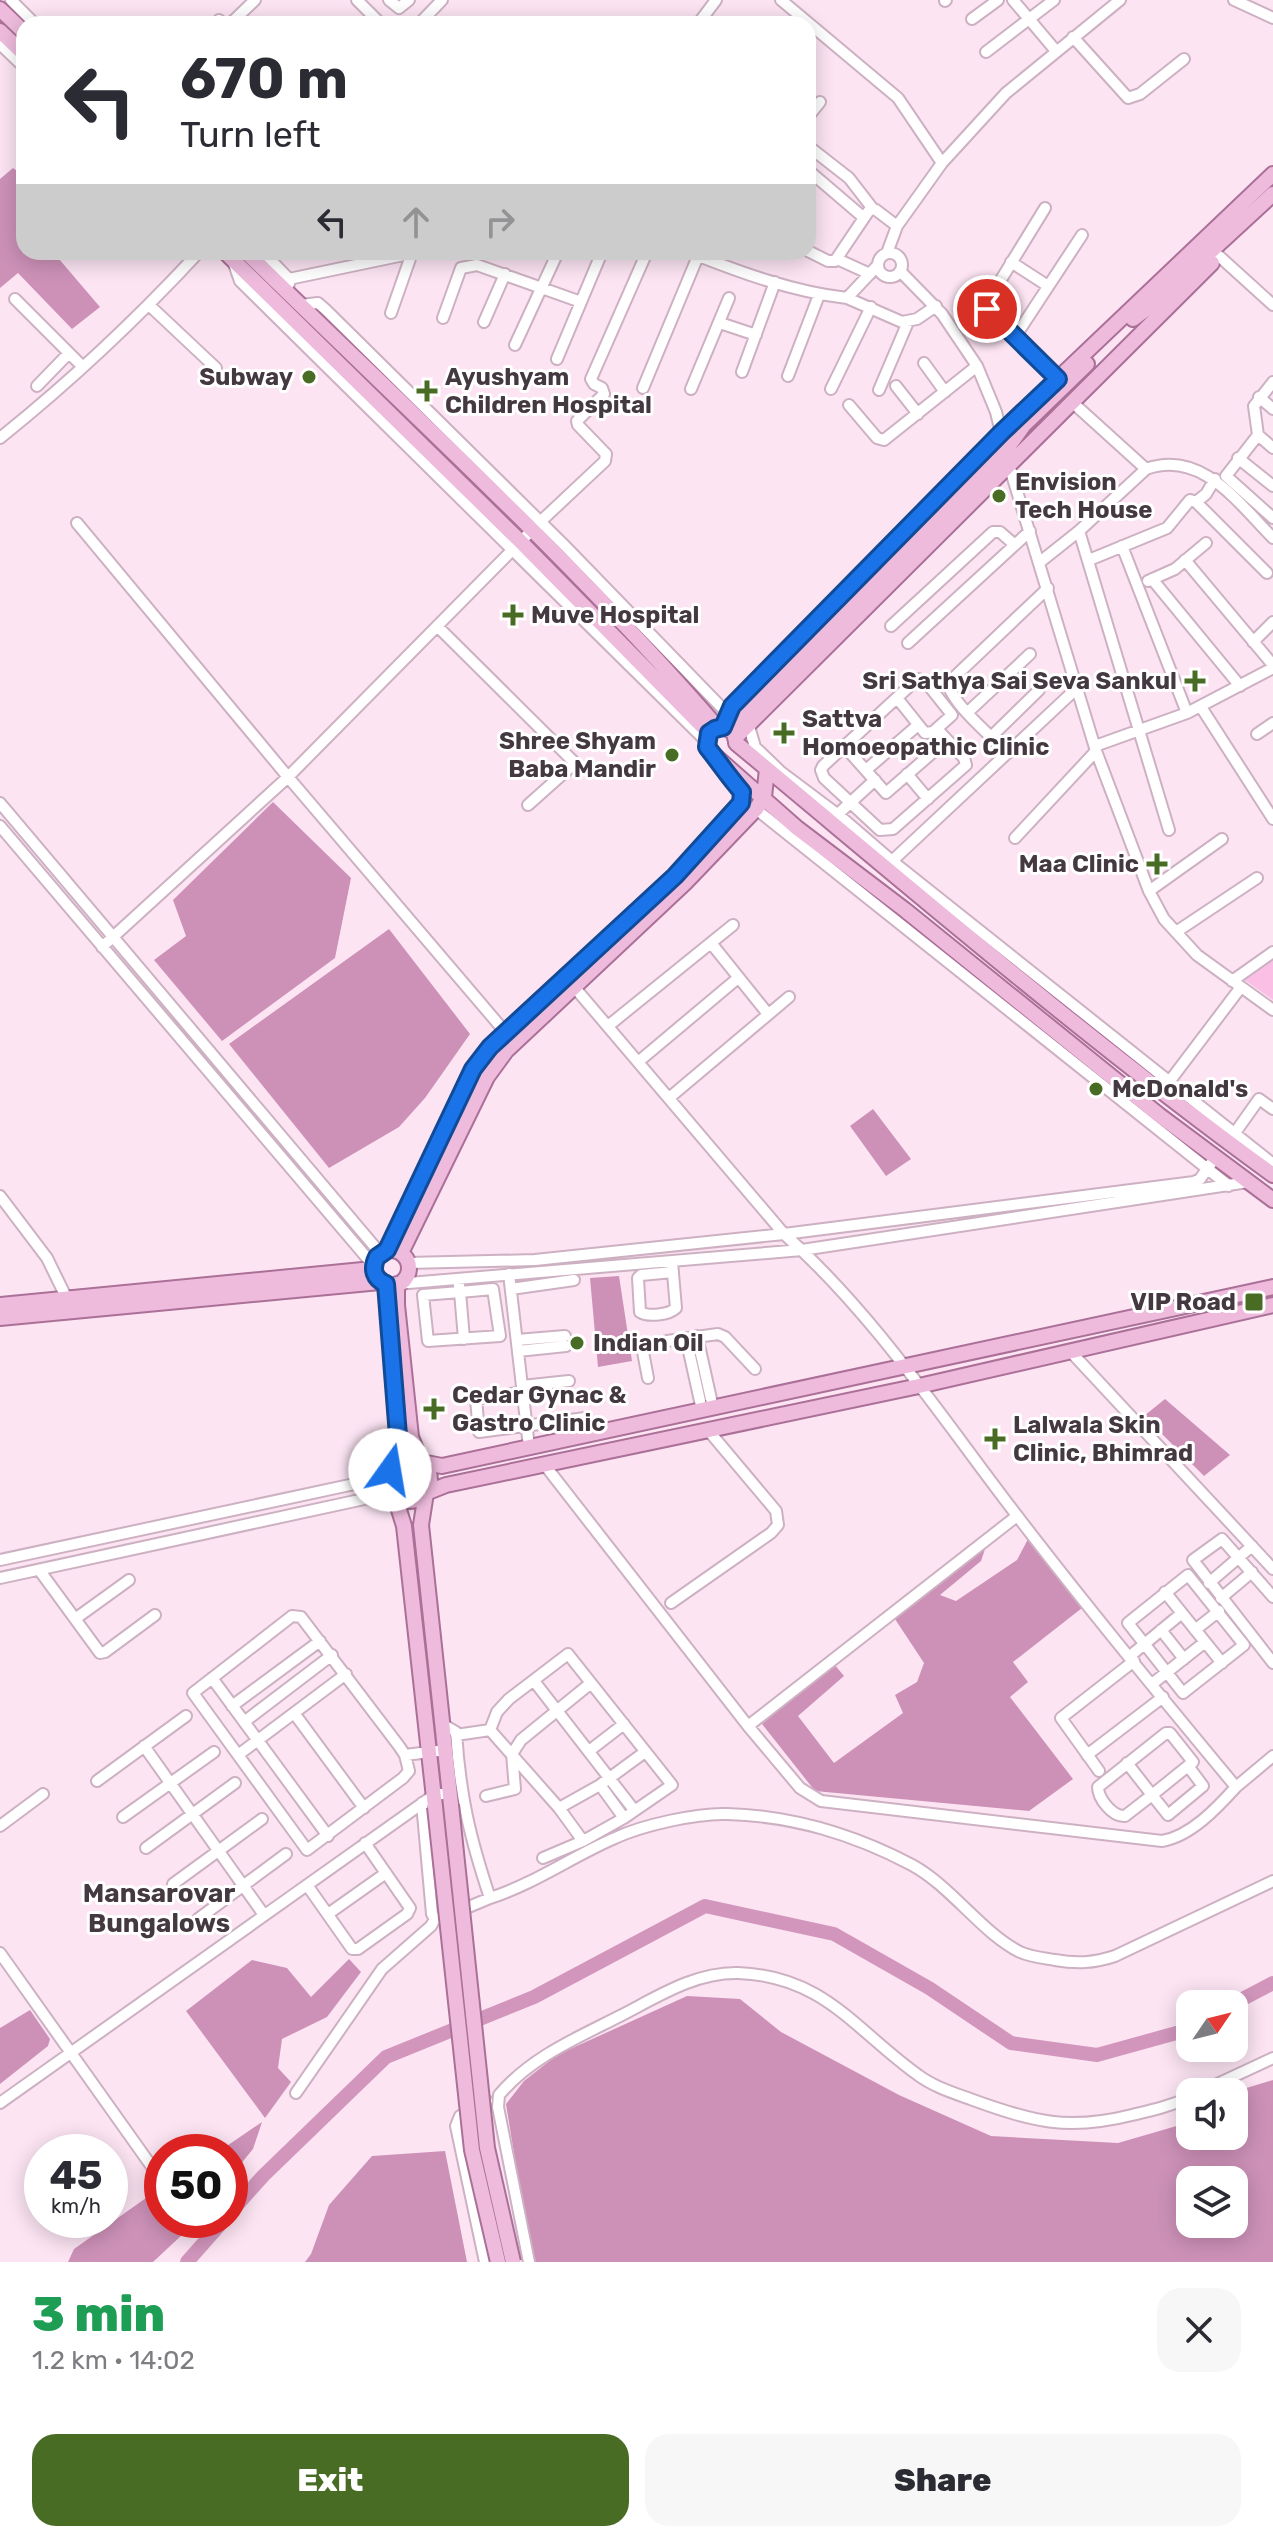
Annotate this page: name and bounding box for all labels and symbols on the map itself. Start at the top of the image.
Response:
pin [953,275,1021,343]
place label: Subway [199,363,293,391]
place label: Ayushyam Children Hospital [445,363,652,419]
marker: Subway [300,368,318,386]
marker: Ayushyam Children Hospital [416,380,438,402]
place label: Envision Tech House [1015,468,1153,524]
marker: Envision Tech House [990,487,1008,505]
place label: Muve Hospital [531,601,699,629]
marker: Muve Hospital [502,604,524,626]
place label: Sri Sathya Sai Seva Sankul [862,667,1177,695]
marker: Sri Sathya Sai Seva Sankul [1184,670,1206,692]
place label: Sattva Homoeopathic Clinic [802,705,1049,761]
marker: Sattva Homoeopathic Clinic [773,722,795,744]
place label: Shree Shyam Baba Mandir [499,727,656,783]
marker: Shree Shyam Baba Mandir [663,746,681,764]
place label: Maa Clinic [1019,850,1139,878]
marker: Maa Clinic [1146,853,1168,875]
place label: McDonald's [1112,1075,1248,1103]
marker: McDonald's [1087,1080,1105,1098]
place label: VIP Road [1130,1288,1236,1316]
marker: VIP Road [1243,1291,1265,1313]
place label: Indian Oil [593,1329,704,1357]
marker: Indian Oil [568,1334,586,1352]
place label: Cedar Gynac & Gastro Clinic [452,1381,626,1437]
marker: Cedar Gynac & Gastro Clinic [423,1398,445,1420]
place label: Lalwala Skin Clinic, Bhimrad [1013,1411,1193,1467]
position arrow [348,1428,432,1512]
marker: Lalwala Skin Clinic, Bhimrad [984,1428,1006,1450]
district label: Mansarovar Bungalows [83,1878,235,1939]
north arrow [1176,1990,1248,2062]
speed limit sign: 50 [144,2134,248,2238]

